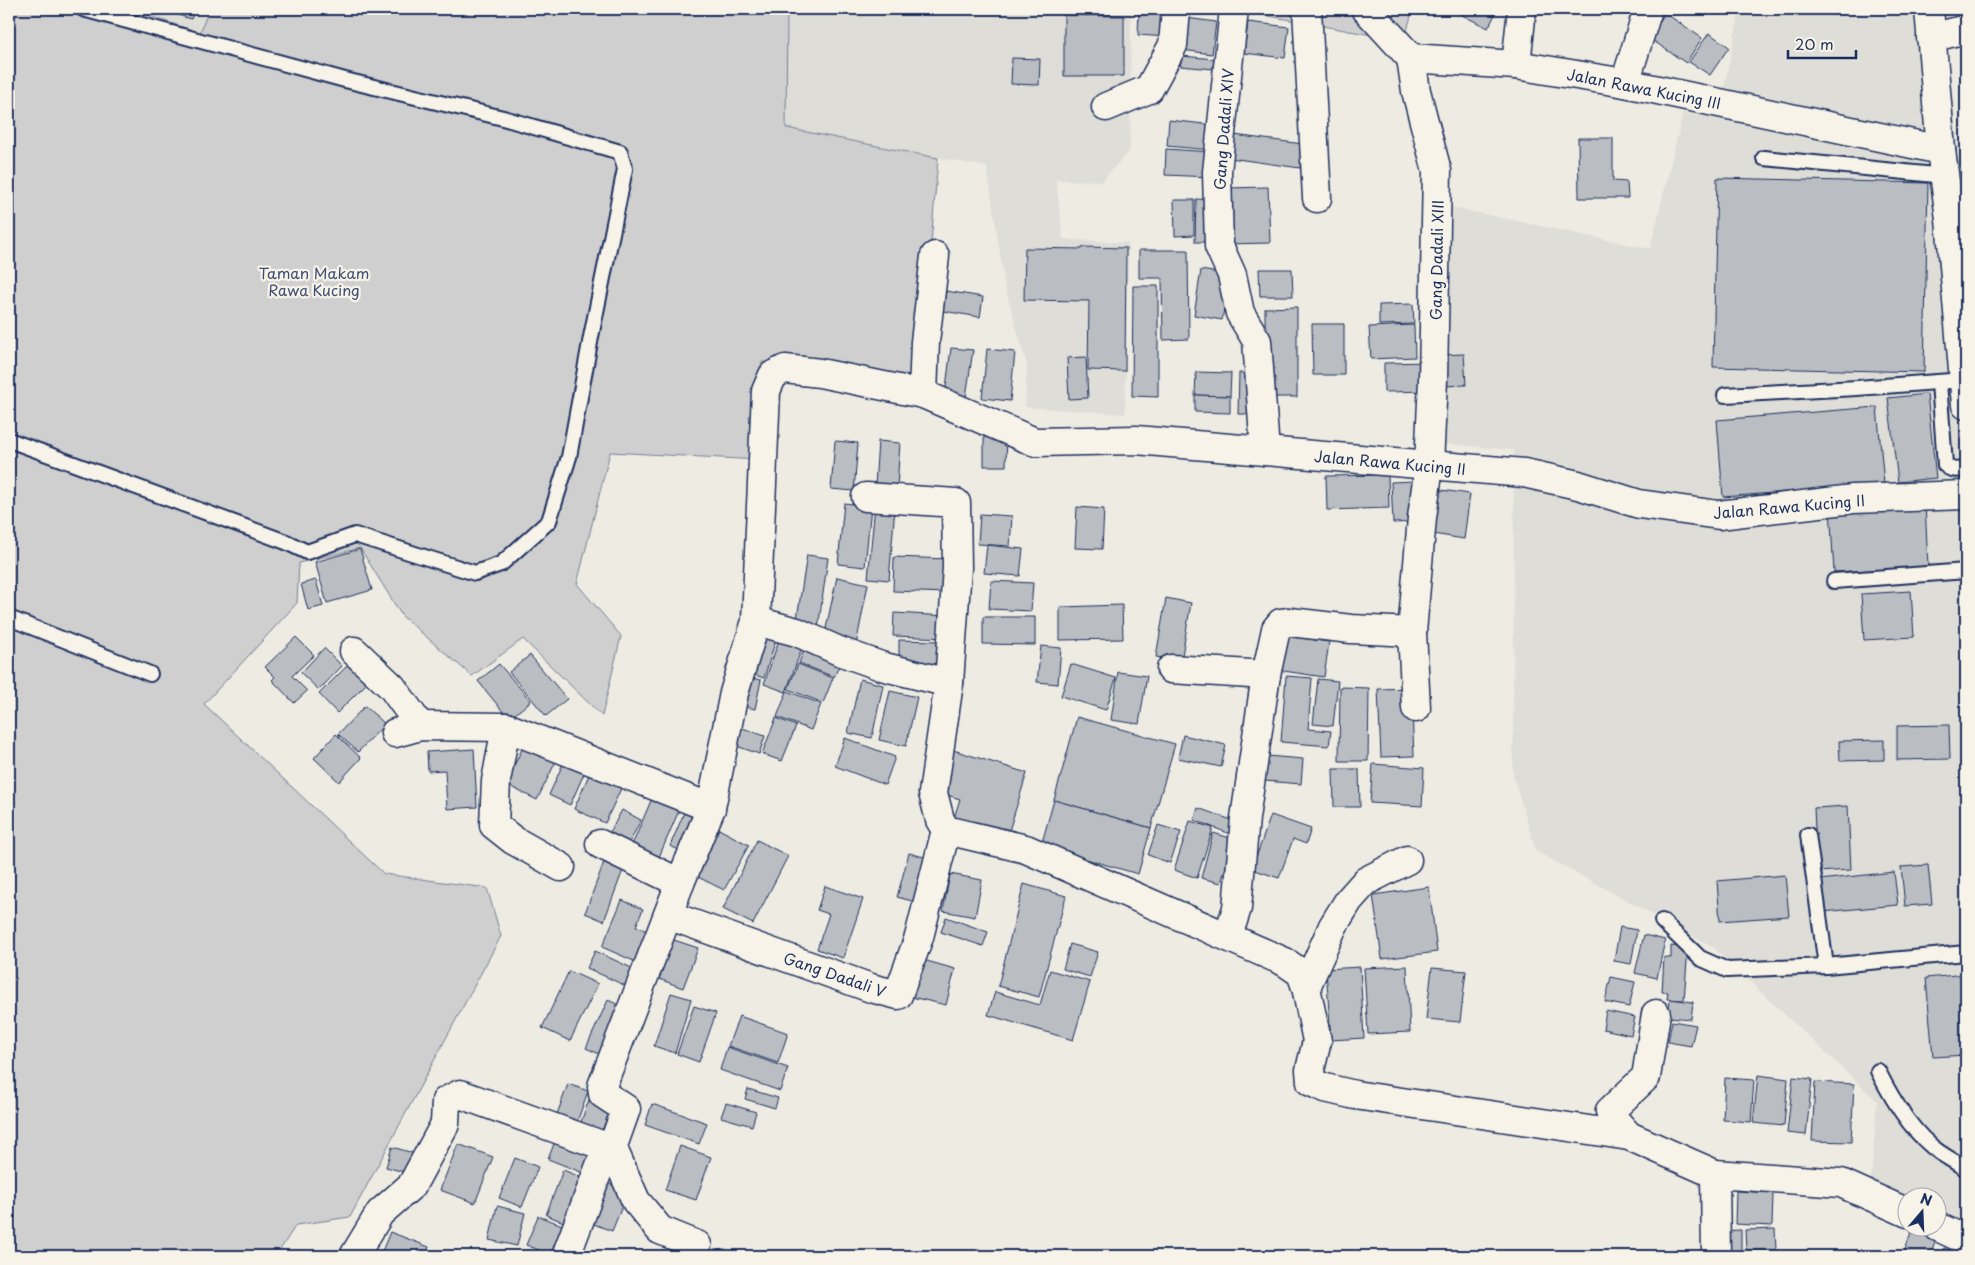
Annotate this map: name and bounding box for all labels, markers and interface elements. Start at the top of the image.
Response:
scale bar [1788,28,1855,60]
text: 20 m [1795,32,1834,55]
street label: Jalan Rawa Kucing III [1565,62,1723,114]
street label: Gang Dadali XIV [1207,67,1239,191]
street label: Gang Dadali XIII [1423,200,1449,320]
park label: Taman Makam Rawa Kucing [259,261,369,301]
street label: Jalan Rawa Kucing II [1313,444,1467,480]
street label: Jalan Rawa Kucing II [1712,488,1866,524]
street label: Gang Dadali V [781,946,889,1002]
north arrow [1898,1188,1948,1238]
text: N [1918,1188,1935,1211]

